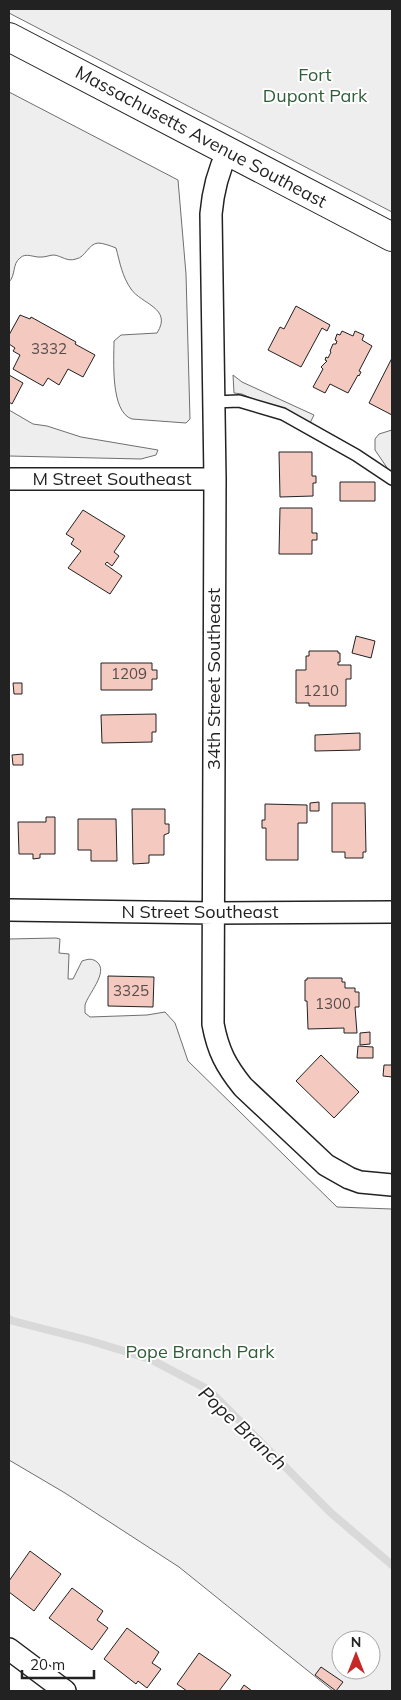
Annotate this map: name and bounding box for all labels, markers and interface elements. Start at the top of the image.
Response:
street label: Massachusetts Avenue Southeast [72,60,331,213]
park label: Fort Dupont Park [263,63,368,107]
house number: 3332 [31,339,67,358]
street label: M Street Southeast [32,467,192,490]
street label: 34th Street Southeast [202,588,225,770]
house number: 1209 [111,664,147,683]
house number: 1210 [303,681,339,700]
street label: N Street Southeast [121,900,279,923]
house number: 3325 [113,981,149,1000]
house number: 1300 [315,994,351,1013]
park label: Pope Branch Park [126,1340,275,1363]
water label: Pope Branch [194,1381,292,1475]
north arrow [331,1630,381,1680]
text: N [351,1633,361,1651]
scale bar [22,1648,95,1680]
text: 20 m [30,1655,65,1674]

